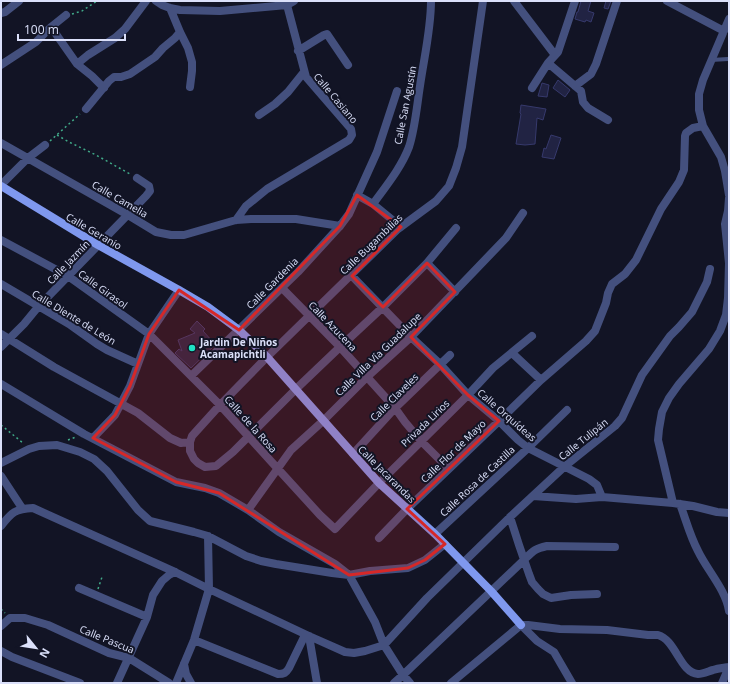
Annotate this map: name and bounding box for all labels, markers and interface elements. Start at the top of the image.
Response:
scale bar [18,16,125,42]
text: 100 m [24,21,59,38]
street label: Calle San Agustín [391,65,419,145]
street label: Calle Casiano [311,70,361,126]
street label: Calle Camelia [89,177,151,221]
street label: Calle Geranio [64,209,124,253]
street label: Calle Bugambilias [337,210,406,278]
street label: Calle Jazmín [44,237,92,287]
street label: Calle Gardenia [243,254,301,312]
street label: Calle Girasol [75,266,131,312]
street label: Calle Diente de León [29,286,119,348]
street label: Calle Azucena [306,298,360,354]
street label: Calle Villa Vía Guadalupe [332,309,424,399]
place label: Jardin De Niños Acamapichtli [199,335,277,361]
marker: Jardin De Niños Acamapichtli [187,343,197,353]
street label: Calle Claveles [367,370,421,424]
street label: Calle Orquídeas [475,385,540,445]
street label: Calle de la Rosa [221,392,281,456]
street label: Privada Lirios [398,396,453,450]
street label: Calle Tulipán [555,415,611,463]
street label: Calle Flor de Mayo [417,416,489,486]
street label: Calle Jacarandas [355,442,419,506]
street label: Calle Rosa de Castilla [436,443,518,519]
street label: Calle Pascua [78,622,136,656]
north arrow [16,628,56,668]
text: N [36,646,54,661]

